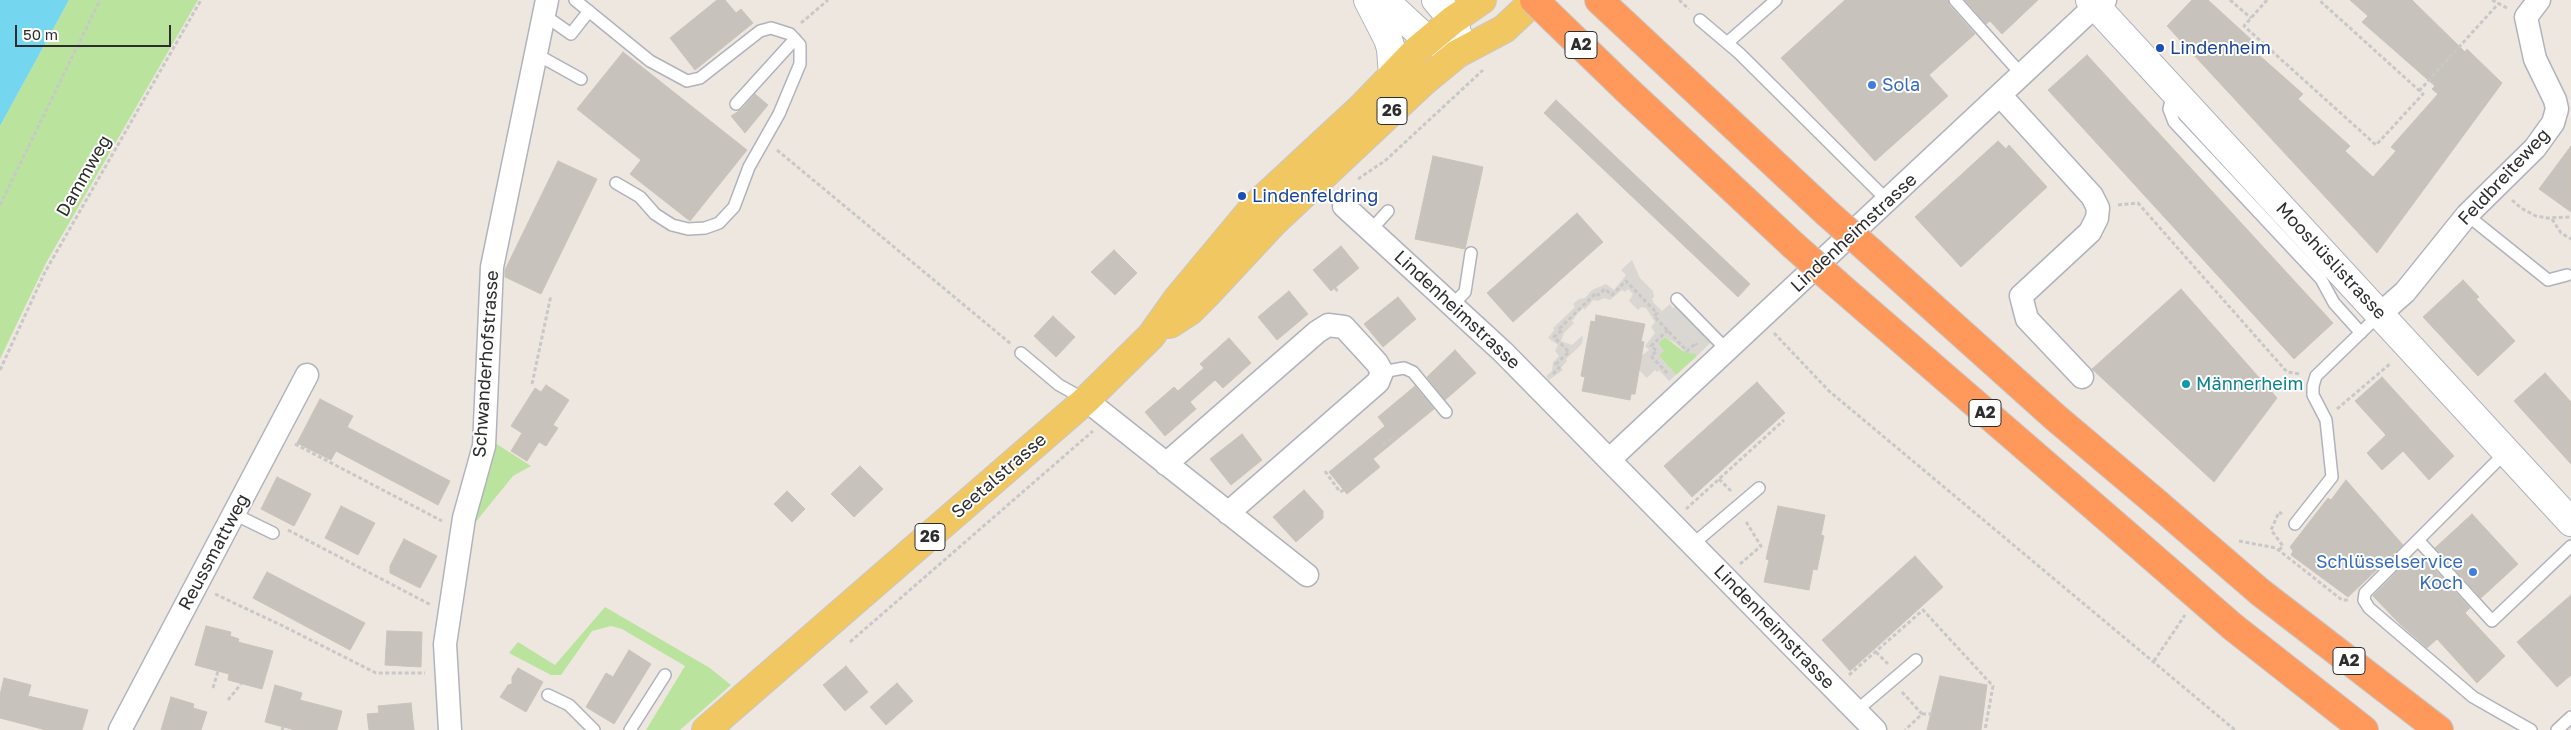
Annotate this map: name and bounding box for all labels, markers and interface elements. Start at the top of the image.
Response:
scale bar [18,15,174,47]
text: 50 m [23,25,58,43]
road number: A2 [1565,32,1597,58]
place label: Lindenheim [2170,37,2271,59]
marker: Lindenheim [2154,42,2166,54]
place label: Sola [1882,74,1920,96]
marker: Sola [1866,79,1878,91]
road number: 26 [1377,98,1407,124]
street label: Feldbreiteweg [2454,124,2554,230]
street label: Dammweg [52,131,116,221]
street label: Lindenheimstrasse [1787,169,1921,297]
place label: Lindenfeldring [1252,185,1378,207]
marker: Lindenfeldring [1236,190,1248,202]
street label: Mooshüslistrasse [2271,198,2391,324]
street label: Lindenheimstrasse [1390,246,1524,374]
street label: Schwanderhofstrasse [469,270,503,458]
place label: Männerheim [2196,373,2304,395]
marker: Männerheim [2180,378,2192,390]
road number: A2 [1969,399,2001,426]
street label: Seetalstrasse [947,429,1051,523]
street label: Reussmattweg [174,490,254,614]
road number: 26 [915,524,945,550]
place label: Schlüsselservice Koch [2316,551,2463,594]
street label: Lindenheimstrasse [1709,560,1839,694]
marker: Schlüsselservice Koch [2467,566,2479,578]
road number: A2 [2333,648,2365,674]

